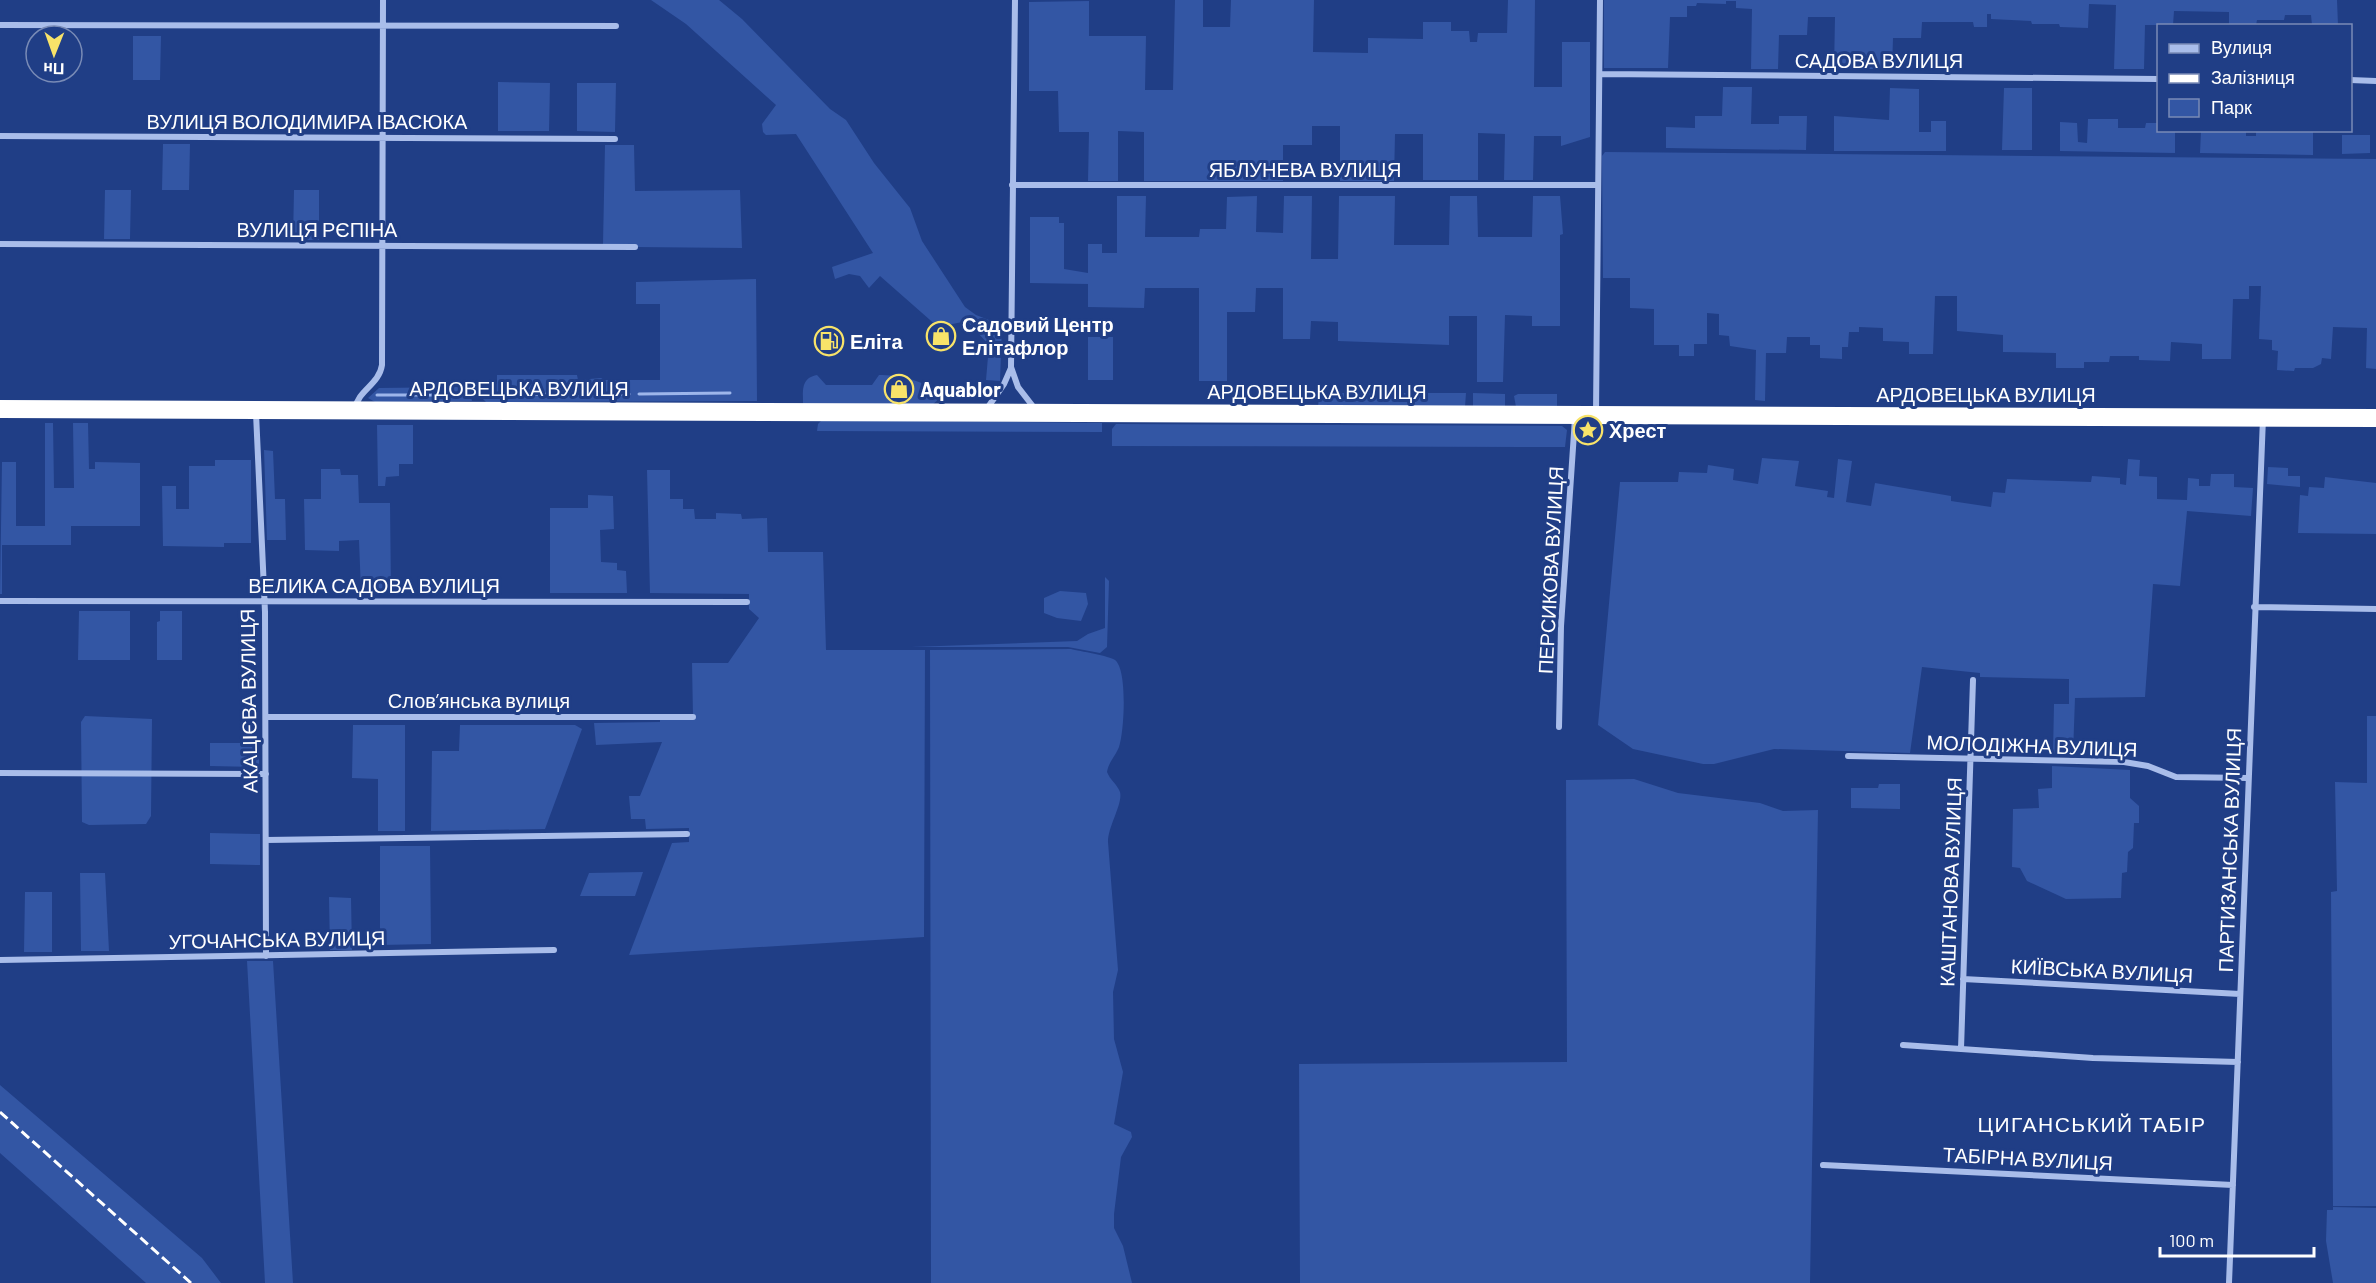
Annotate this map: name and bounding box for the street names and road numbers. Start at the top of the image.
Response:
street label: САДОВА ВУЛИЦЯ [1795,48,1963,72]
street label: ВУЛИЦЯ ВОЛОДИМИРА ІВАСЮКА [147,109,468,133]
street label: ЯБЛУНЕВА ВУЛИЦЯ [1209,157,1401,181]
street label: ВУЛИЦЯ РЄПІНА [237,217,398,241]
street label: АРДОВЕЦЬКА ВУЛИЦЯ [409,376,629,400]
street label: АРДОВЕЦЬКА ВУЛИЦЯ [1207,379,1427,403]
street label: АРДОВЕЦЬКА ВУЛИЦЯ [1876,382,2096,406]
street label: ПЕРСИКОВА ВУЛИЦЯ [1533,465,1567,675]
street label: ВЕЛИКА САДОВА ВУЛИЦЯ [248,573,500,597]
street label: АКАЦІЄВА ВУЛИЦЯ [234,609,262,793]
street label: Словʼянська вулиця [388,688,570,712]
street label: ПАРТИЗАНСЬКА ВУЛИЦЯ [2213,727,2245,973]
street label: МОЛОДІЖНА ВУЛИЦЯ [1926,729,2138,761]
street label: КАШТАНОВА ВУЛИЦЯ [1934,777,1966,987]
street label: УГОЧАНСЬКА ВУЛИЦЯ [168,925,386,953]
street label: КИЇВСЬКА ВУЛИЦЯ [2010,953,2194,987]
street label: ТАБІРНА ВУЛИЦЯ [1942,1142,2114,1174]

